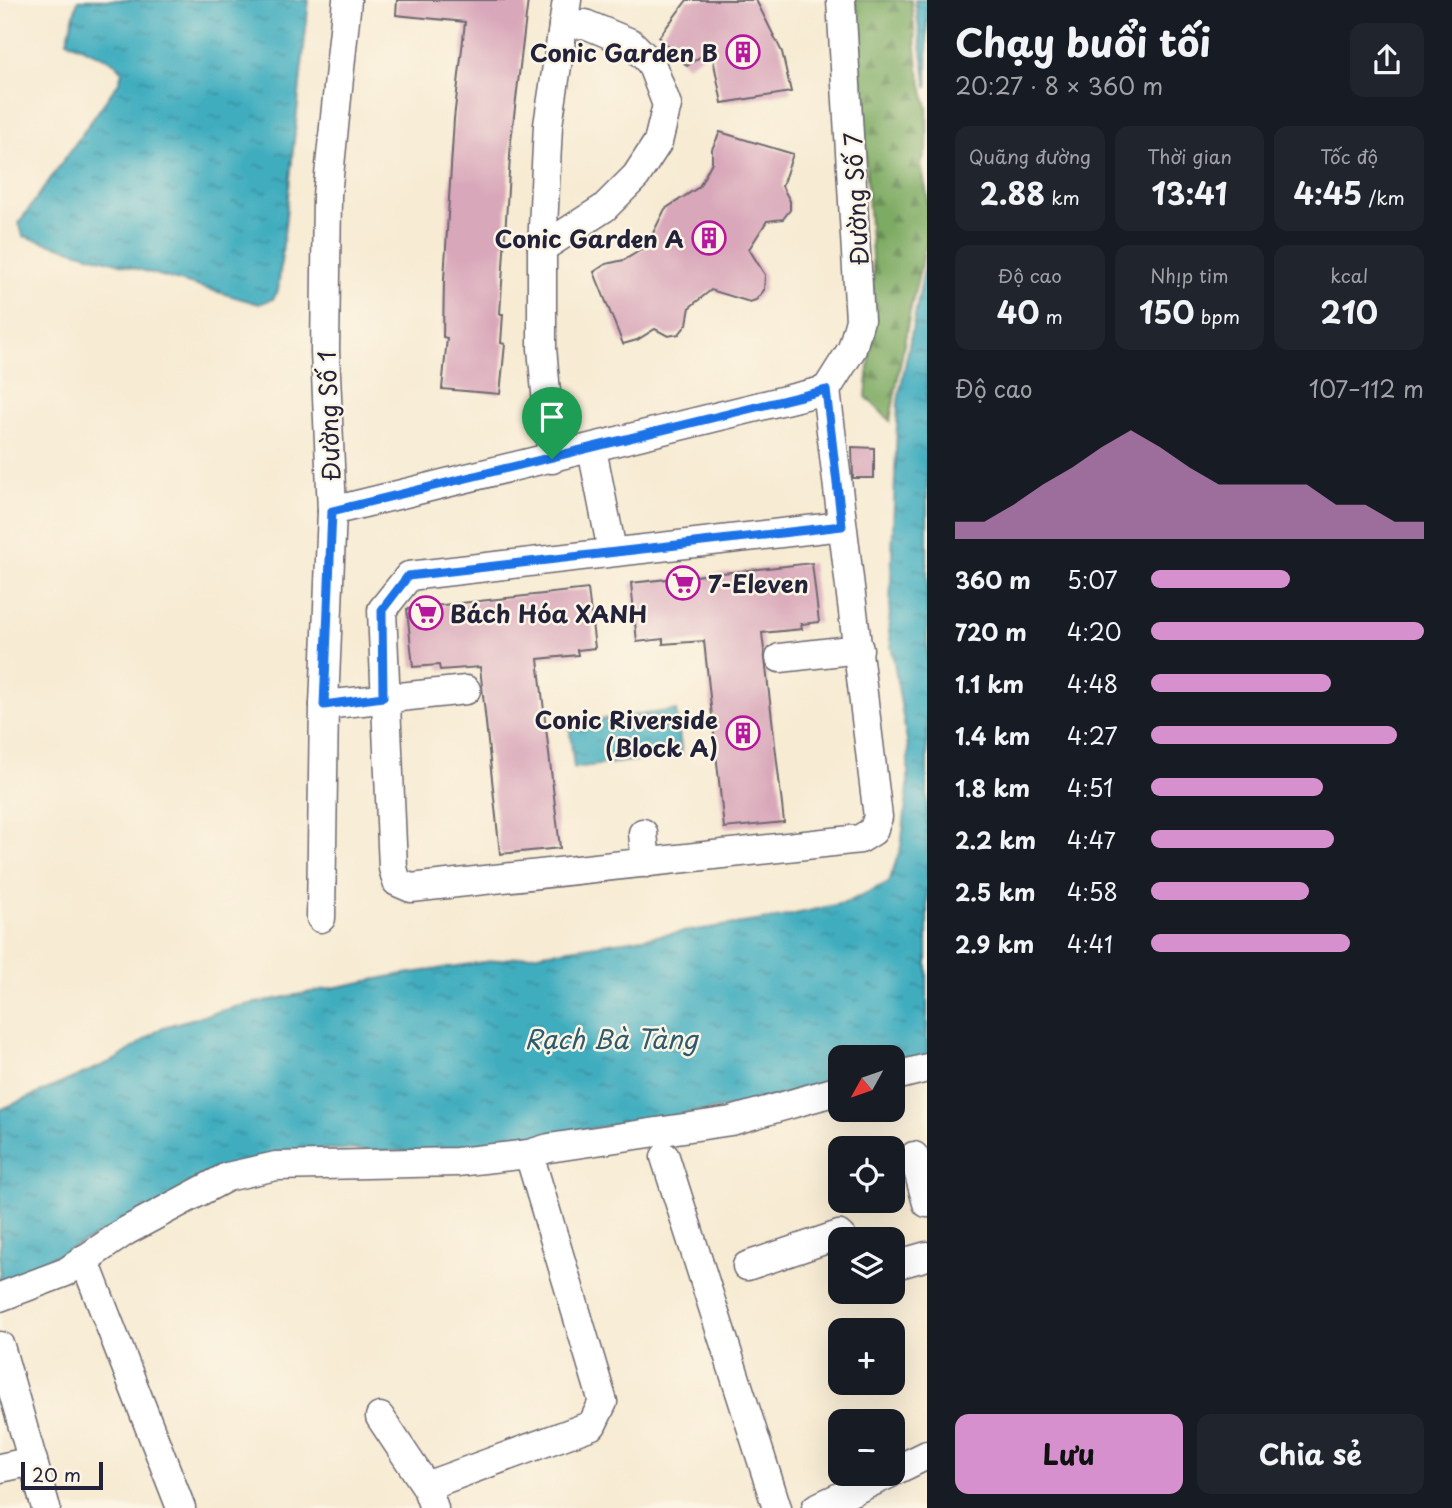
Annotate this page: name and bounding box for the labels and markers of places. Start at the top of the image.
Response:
building icon: Conic Garden B [724,33,762,71]
place label: Conic Garden B [530,34,718,70]
building icon: Conic Garden A [690,219,728,257]
place label: Conic Garden A [495,220,684,256]
pin [522,387,582,459]
supermarket icon: 7-Eleven [664,564,702,602]
place label: 7-Eleven [708,565,809,601]
supermarket icon: Bách Hóa XANH [407,594,445,632]
place label: Bách Hóa XANH [450,595,647,631]
place label: Conic Riverside (Block A) [535,701,718,765]
building icon: Conic Riverside (Block A) [724,714,762,752]

